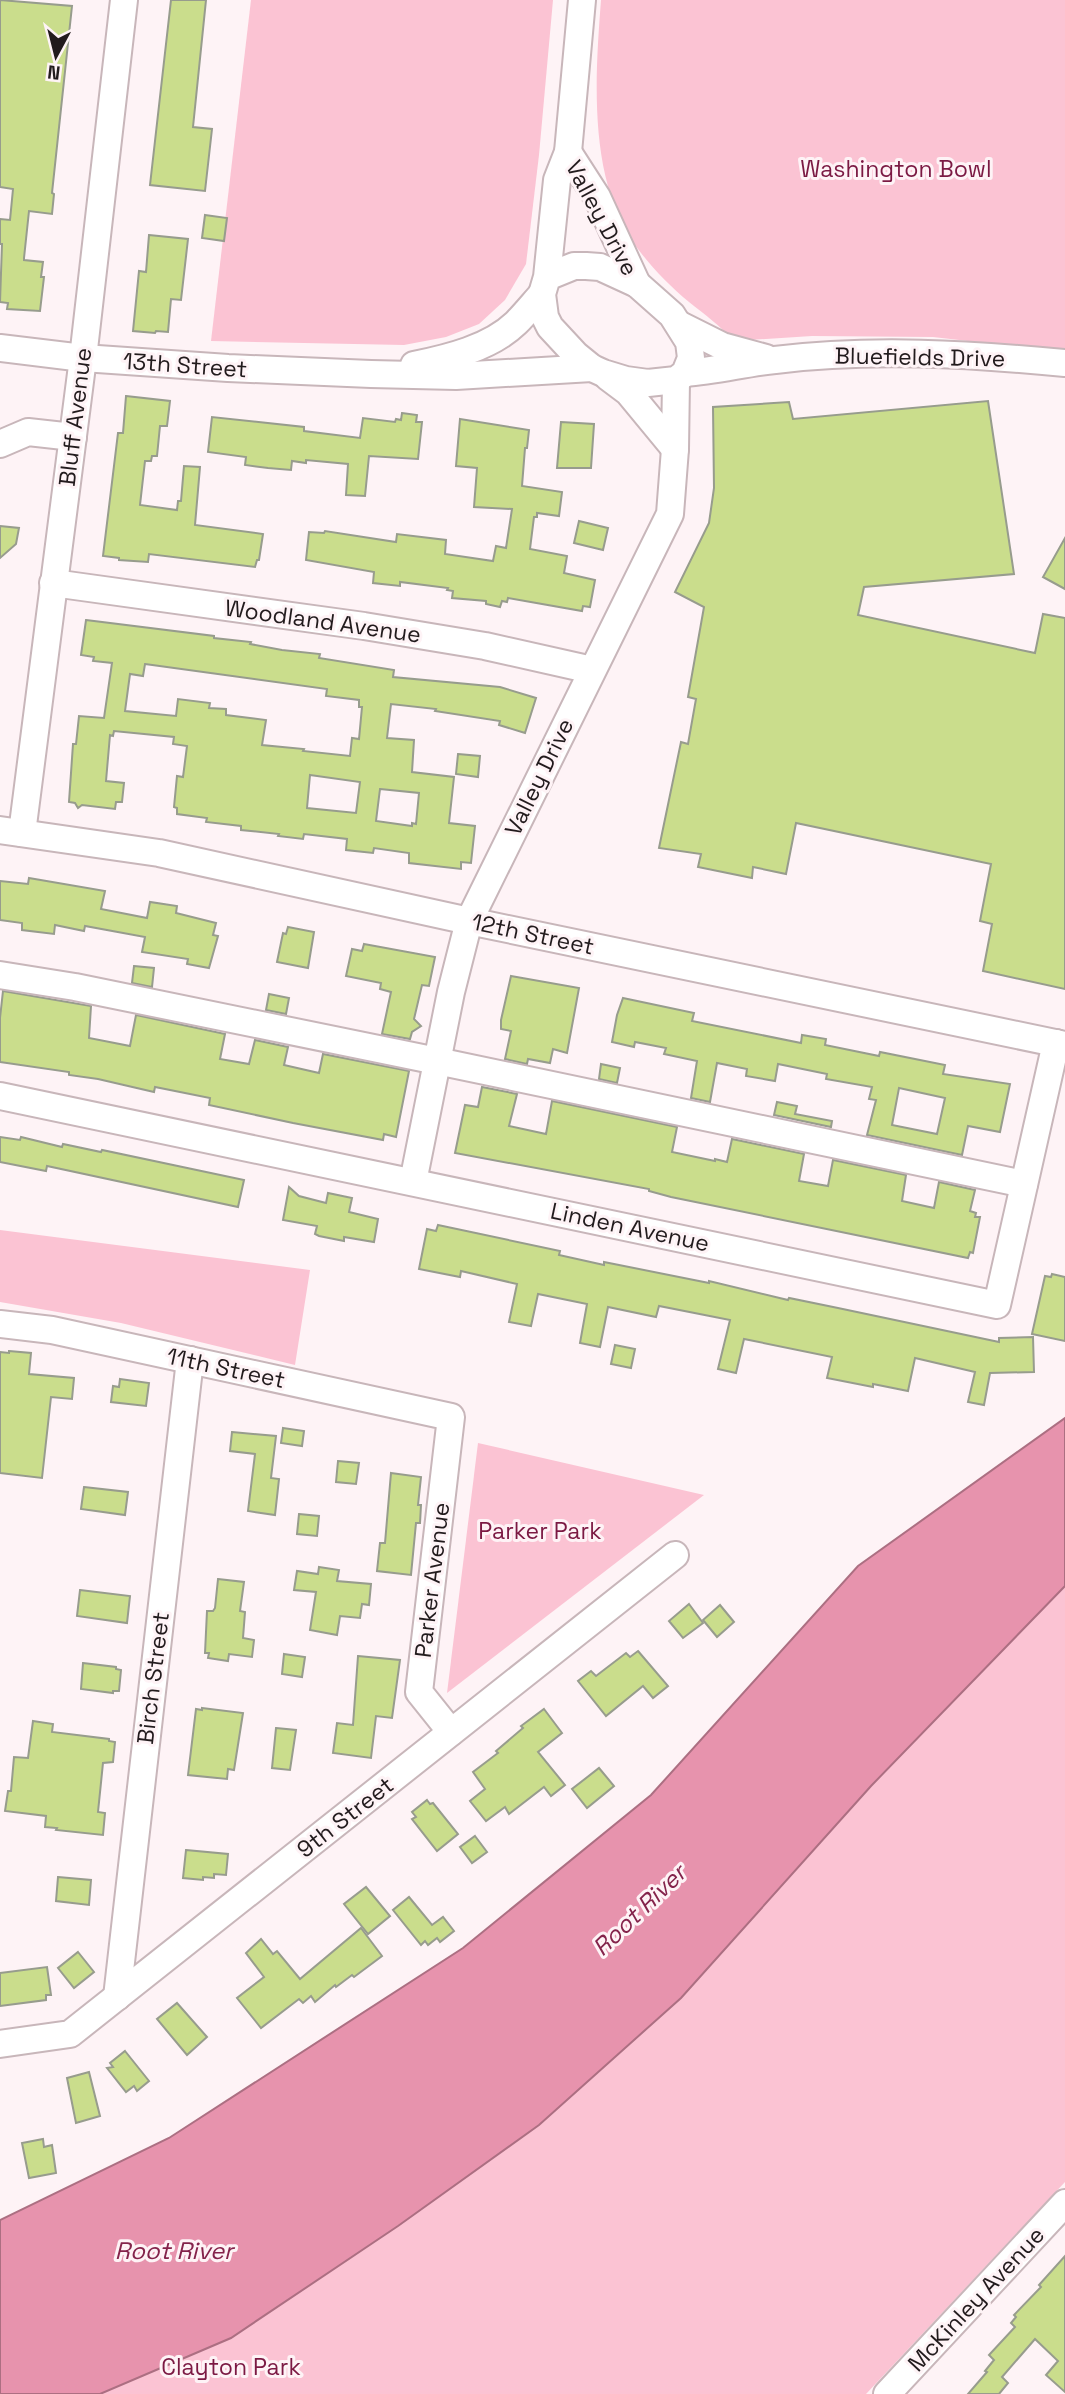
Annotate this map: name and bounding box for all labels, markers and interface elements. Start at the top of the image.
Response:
north arrow [21,21,91,91]
text: N [46,59,62,86]
park label: Washington Bowl [800,154,992,184]
street label: Valley Drive [559,155,645,281]
street label: Bluefields Drive [834,341,1006,373]
street label: Bluff Avenue [52,346,98,488]
street label: 13th Street [122,346,248,384]
street label: Woodland Avenue [223,592,423,650]
street label: Valley Drive [498,714,580,840]
street label: 12th Street [469,906,597,962]
street label: Linden Avenue [548,1196,712,1258]
street label: 11th Street [164,1341,288,1395]
street label: Parker Avenue [408,1501,456,1659]
park label: Parker Park [478,1516,602,1546]
street label: Birch Street [130,1610,176,1746]
street label: 9th Street [290,1770,400,1864]
water label: Root River [586,1856,694,1962]
street label: McKinley Avenue [901,2220,1051,2378]
water label: Root River [115,2235,236,2266]
park label: Clayton Park [161,2352,301,2382]

